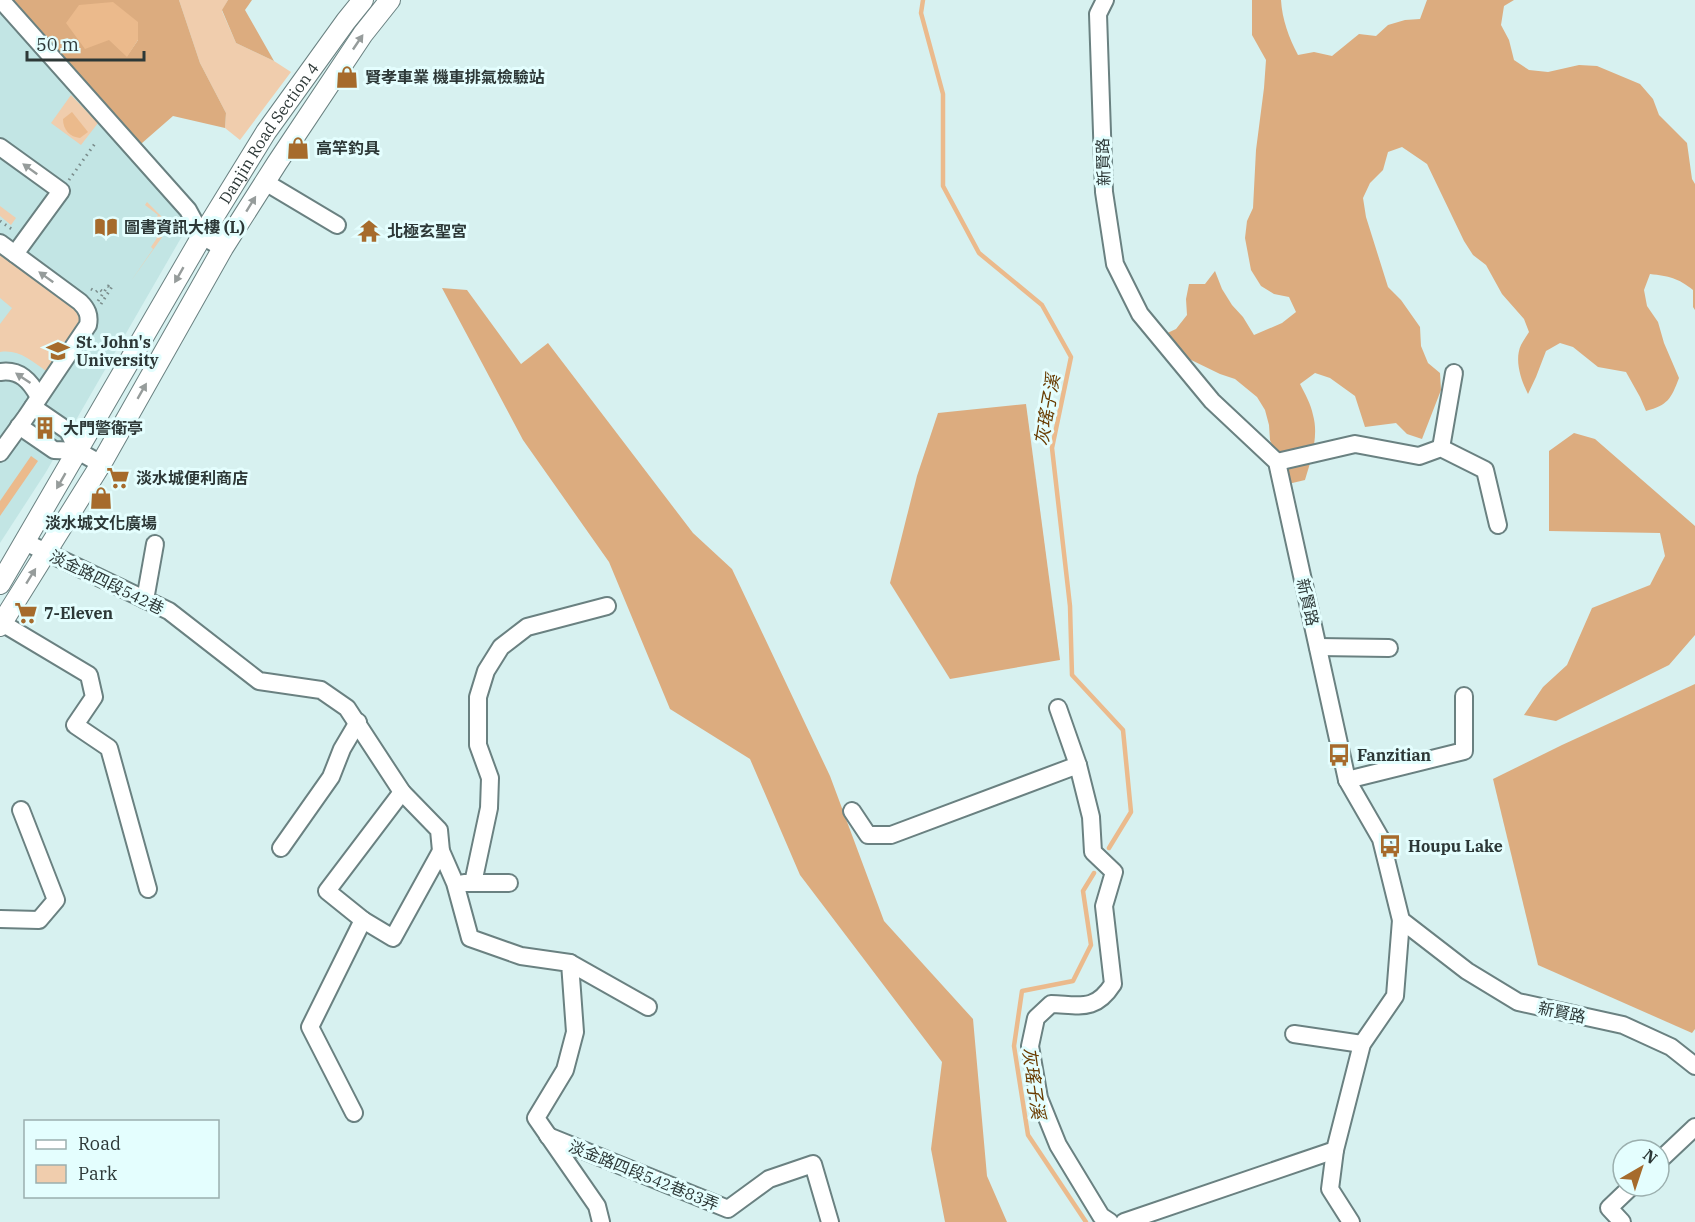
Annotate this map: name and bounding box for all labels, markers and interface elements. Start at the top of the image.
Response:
scale bar [27,24,144,62]
text: 50 m [36,33,79,56]
one-way arrow [352,34,364,50]
street label: Danjin Road Section 4 [214,59,323,207]
shop icon: 賢孝車業 機車排氣檢驗站 [334,64,360,90]
place label: 賢孝車業 機車排氣檢驗站 [365,67,545,87]
shop icon: 高竿釣具 [285,135,311,161]
place label: 高竿釣具 [316,138,380,158]
street label: 新賢路 [1092,138,1114,186]
one-way arrow [23,163,39,175]
one-way arrow [245,196,256,213]
library icon: 圖書資訊大樓 (L) [93,214,119,240]
place label: 圖書資訊大樓 (L) [124,217,245,237]
temple icon: 北極玄聖宮 [356,218,382,244]
place label: 北極玄聖宮 [387,221,467,241]
one-way arrow [175,267,185,284]
one-way arrow [39,271,55,283]
place label: St. John's University [76,332,160,370]
school or university icon: St. John's University [45,338,71,364]
water label: 灰瑤子溪 [1029,370,1065,447]
one-way arrow [16,372,32,384]
one-way arrow [137,382,147,399]
building icon: 大門警衛亭 [32,415,58,441]
place label: 大門警衛亭 [63,418,143,438]
supermarket icon: 淡水城便利商店 [105,465,131,491]
place label: 淡水城便利商店 [136,468,248,488]
one-way arrow [56,473,66,490]
shop icon: 淡水城文化廣場 [88,485,114,511]
place label: 淡水城文化廣場 [45,513,157,533]
street label: 淡金路四段542巷 [47,546,167,618]
one-way arrow [25,568,36,584]
street label: 新賢路 [1293,576,1323,628]
supermarket icon: 7-Eleven [13,600,39,626]
place label: 7-Eleven [44,603,113,623]
bus stop icon: Fanzitian [1326,742,1352,768]
place label: Fanzitian [1357,745,1432,765]
bus stop icon: Houpu Lake [1377,833,1403,859]
place label: Houpu Lake [1408,836,1503,856]
street label: 新賢路 [1536,997,1588,1027]
water label: 灰瑤子溪 [1018,1046,1051,1123]
legend [24,1120,219,1198]
text: Road [78,1132,121,1155]
street label: 淡金路四段542巷83弄 [566,1136,722,1214]
north arrow [1611,1138,1671,1198]
text: N [1639,1145,1662,1168]
text: Park [78,1162,118,1185]

